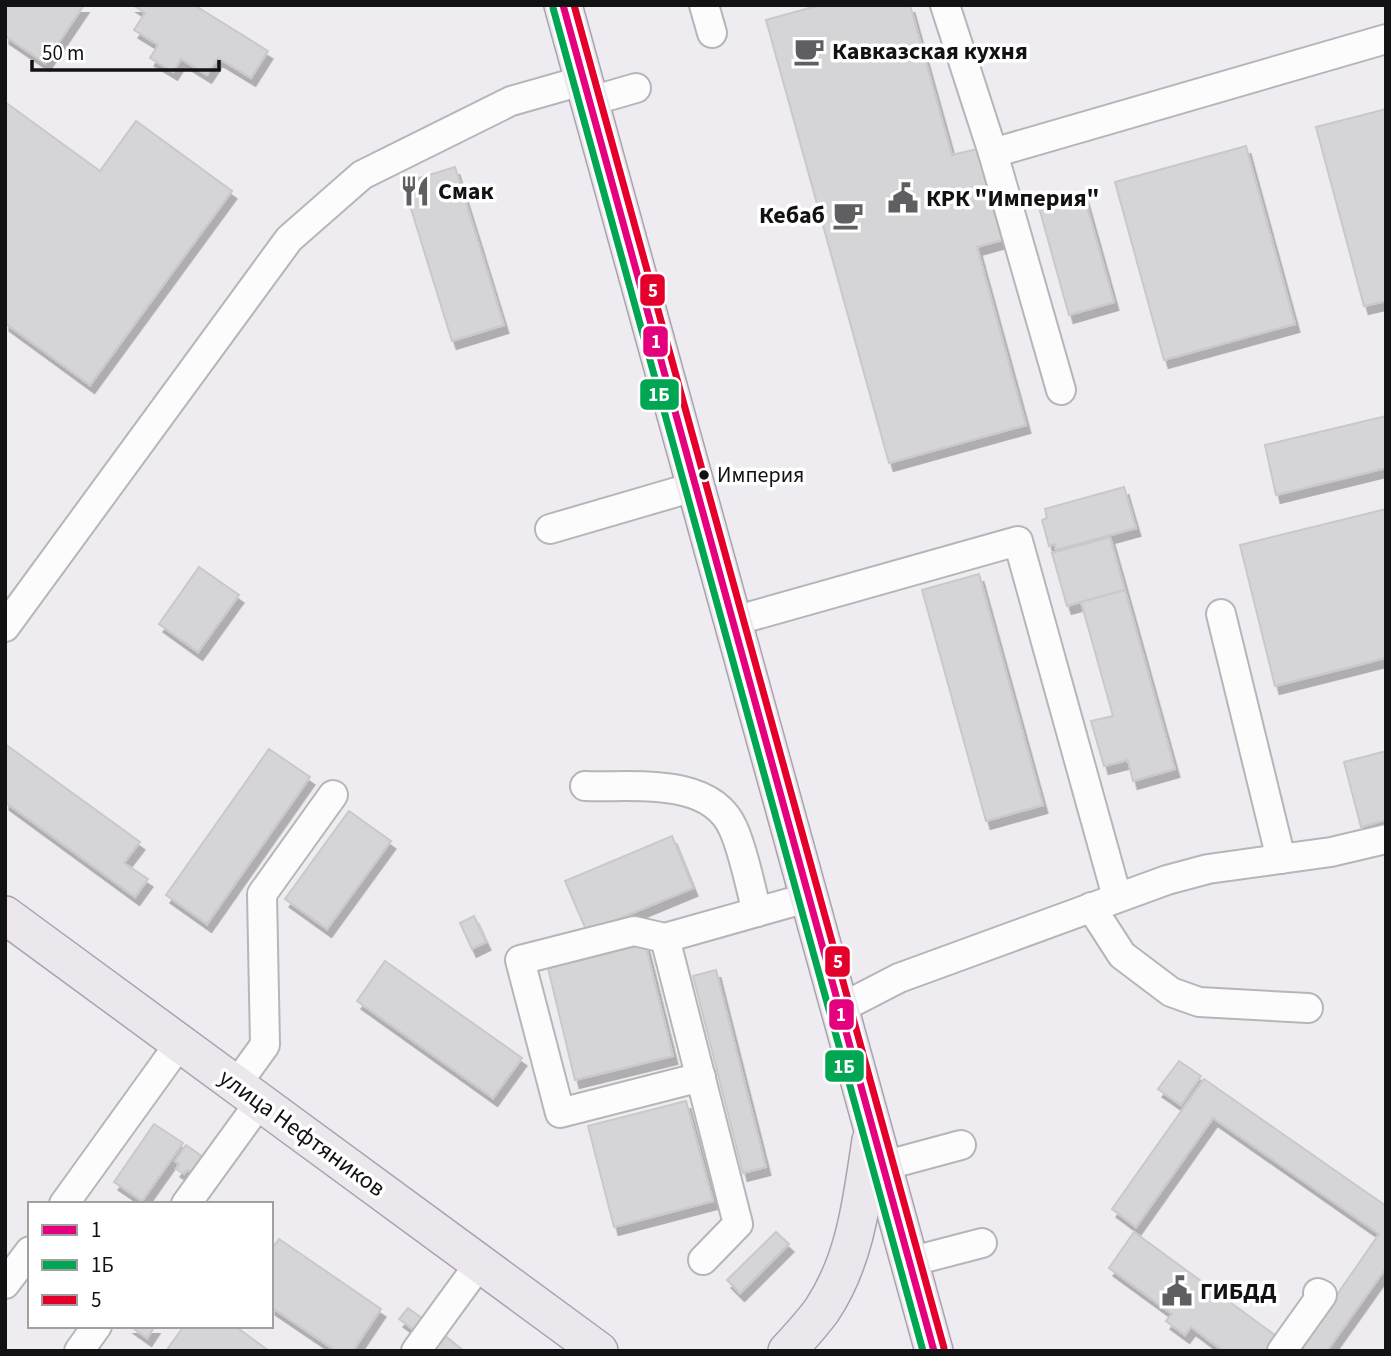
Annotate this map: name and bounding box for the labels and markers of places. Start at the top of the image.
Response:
cafe icon: Кавказская кухня [792,34,826,68]
place label: Кавказская кухня [832,34,1028,69]
restaurant icon: Смак [398,174,432,208]
place label: Смак [438,174,494,209]
public building icon: КРК "Империя" [886,181,920,215]
place label: КРК "Империя" [926,181,1100,216]
place label: Кебаб [759,198,825,233]
cafe icon: Кебаб [831,198,865,232]
place label: Империя [717,459,804,491]
marker: Империя [697,468,711,482]
public building icon: ГИБДД [1160,1274,1194,1308]
place label: ГИБДД [1200,1274,1276,1309]

